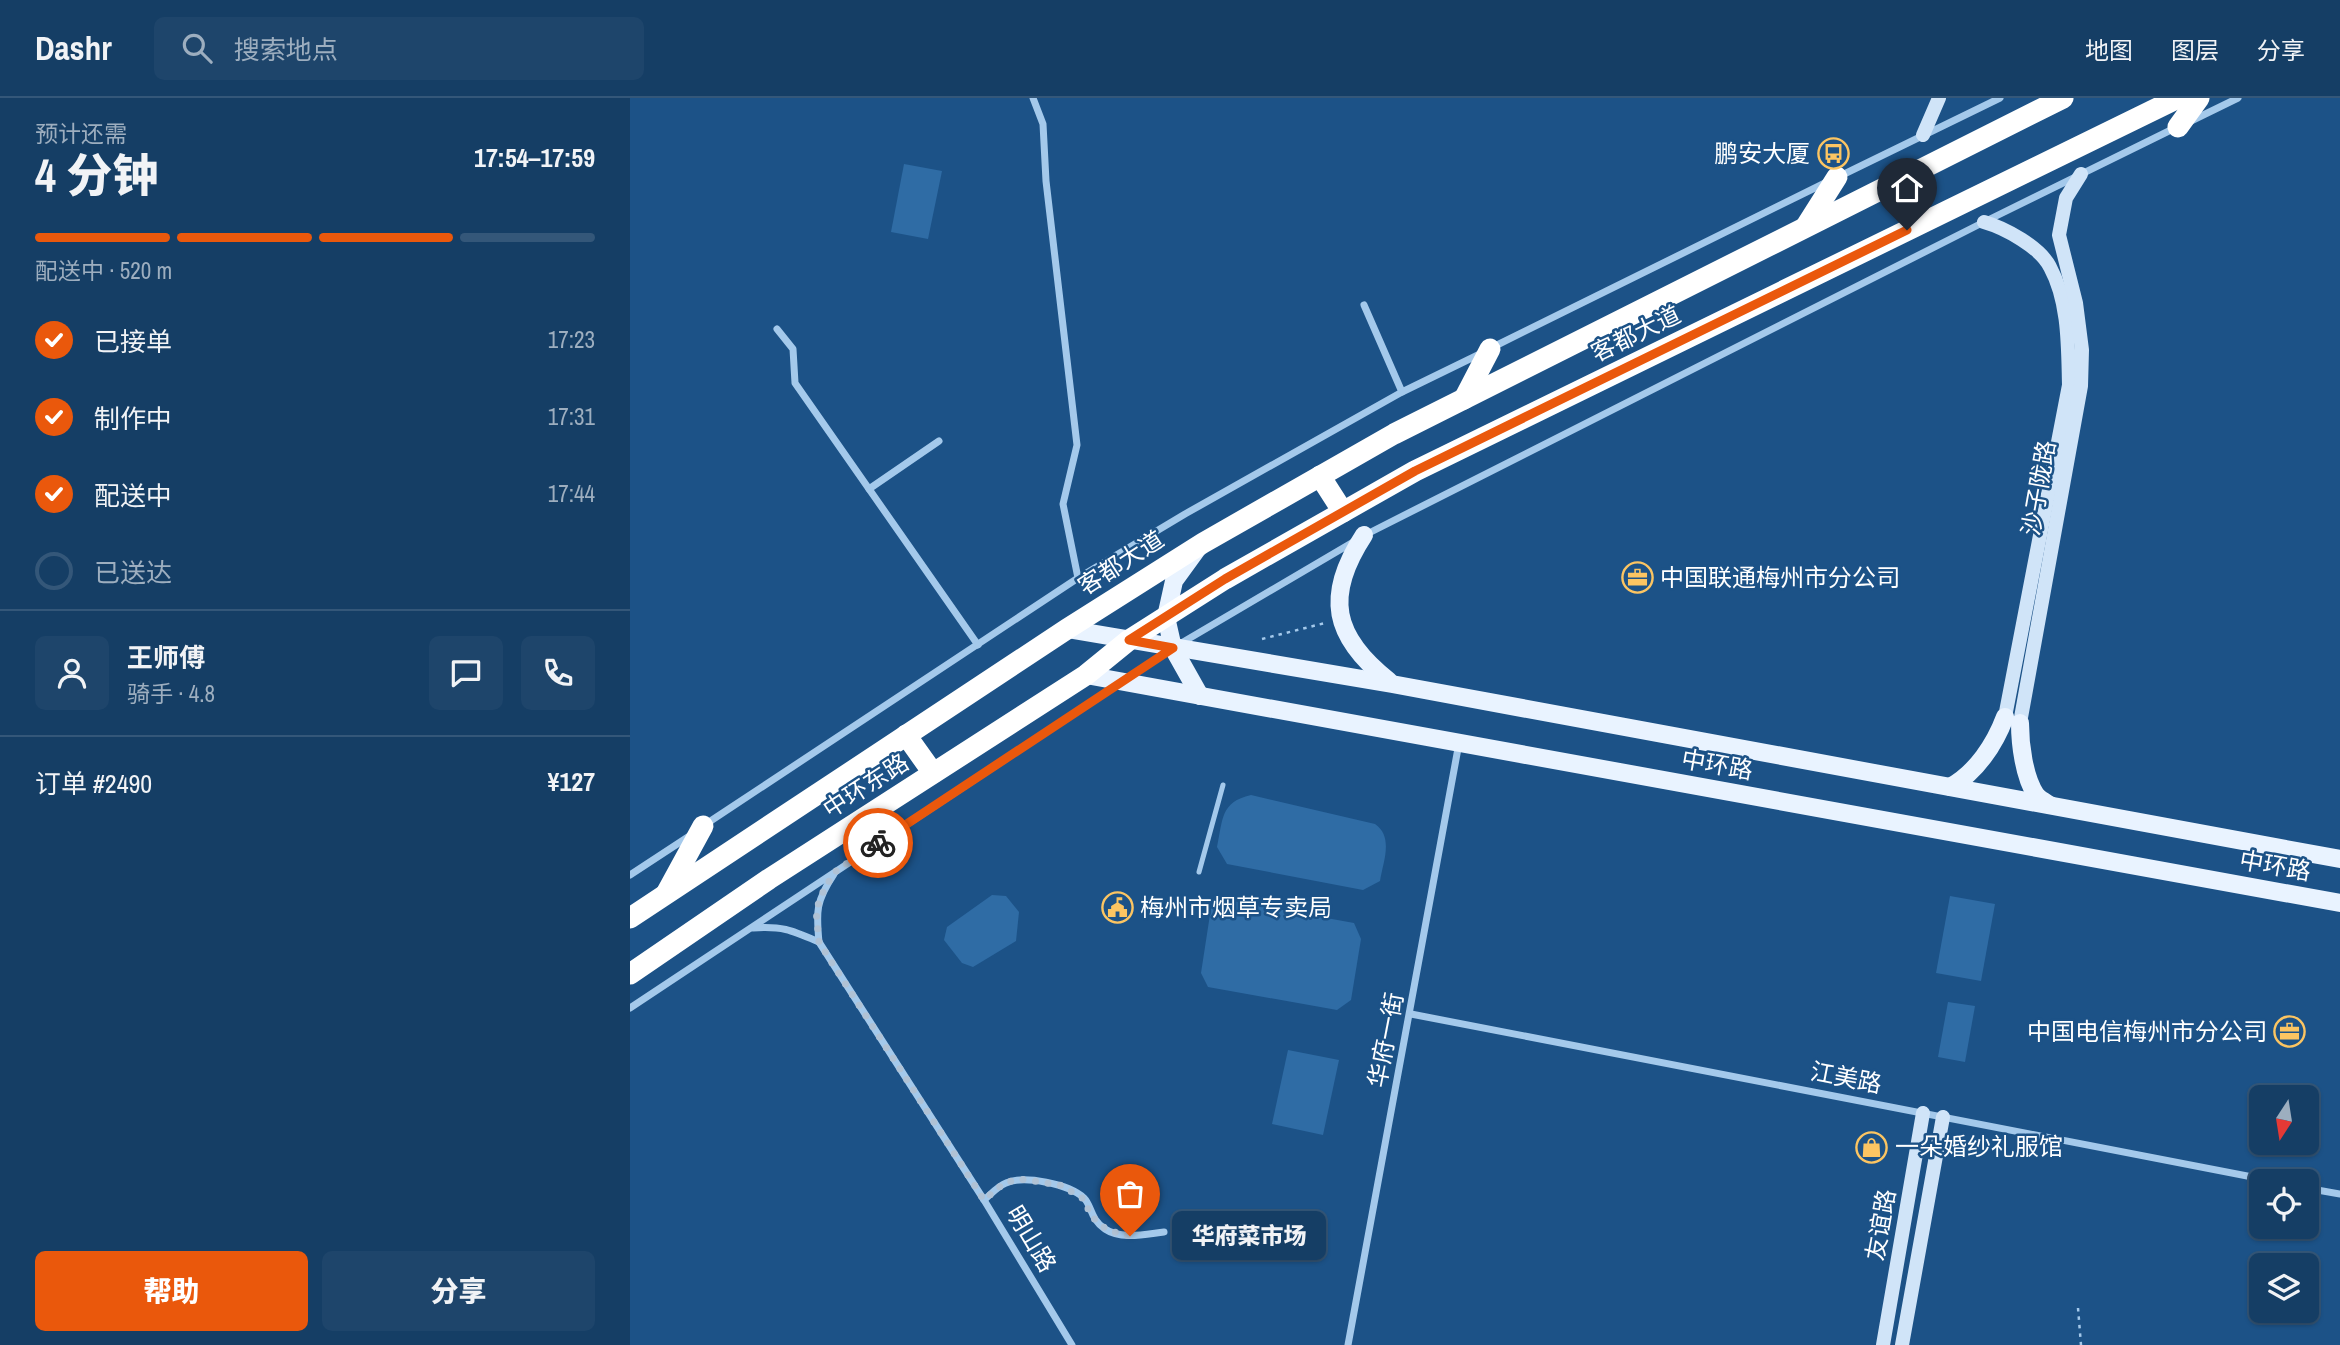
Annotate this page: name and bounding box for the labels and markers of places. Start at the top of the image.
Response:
place label: 鹏安大厦 [1714,137,1810,169]
bus stop icon: 鹏安大厦 [1816,137,1850,171]
pin [1877,158,1937,230]
office icon: 中国联通梅州市分公司 [1620,561,1654,595]
place label: 中国联通梅州市分公司 [1660,561,1900,593]
public building icon: 梅州市烟草专卖局 [1100,891,1134,925]
place label: 梅州市烟草专卖局 [1140,891,1332,923]
place label: 中国电信梅州市分公司 [2027,1015,2267,1047]
office icon: 中国电信梅州市分公司 [2273,1015,2307,1049]
shop icon: 一朵婚纱礼服馆 [1855,1130,1889,1164]
place label: 一朵婚纱礼服馆 [1895,1130,2063,1162]
pin [1100,1164,1160,1236]
callout: 华府菜市场 [1172,1212,1326,1260]

